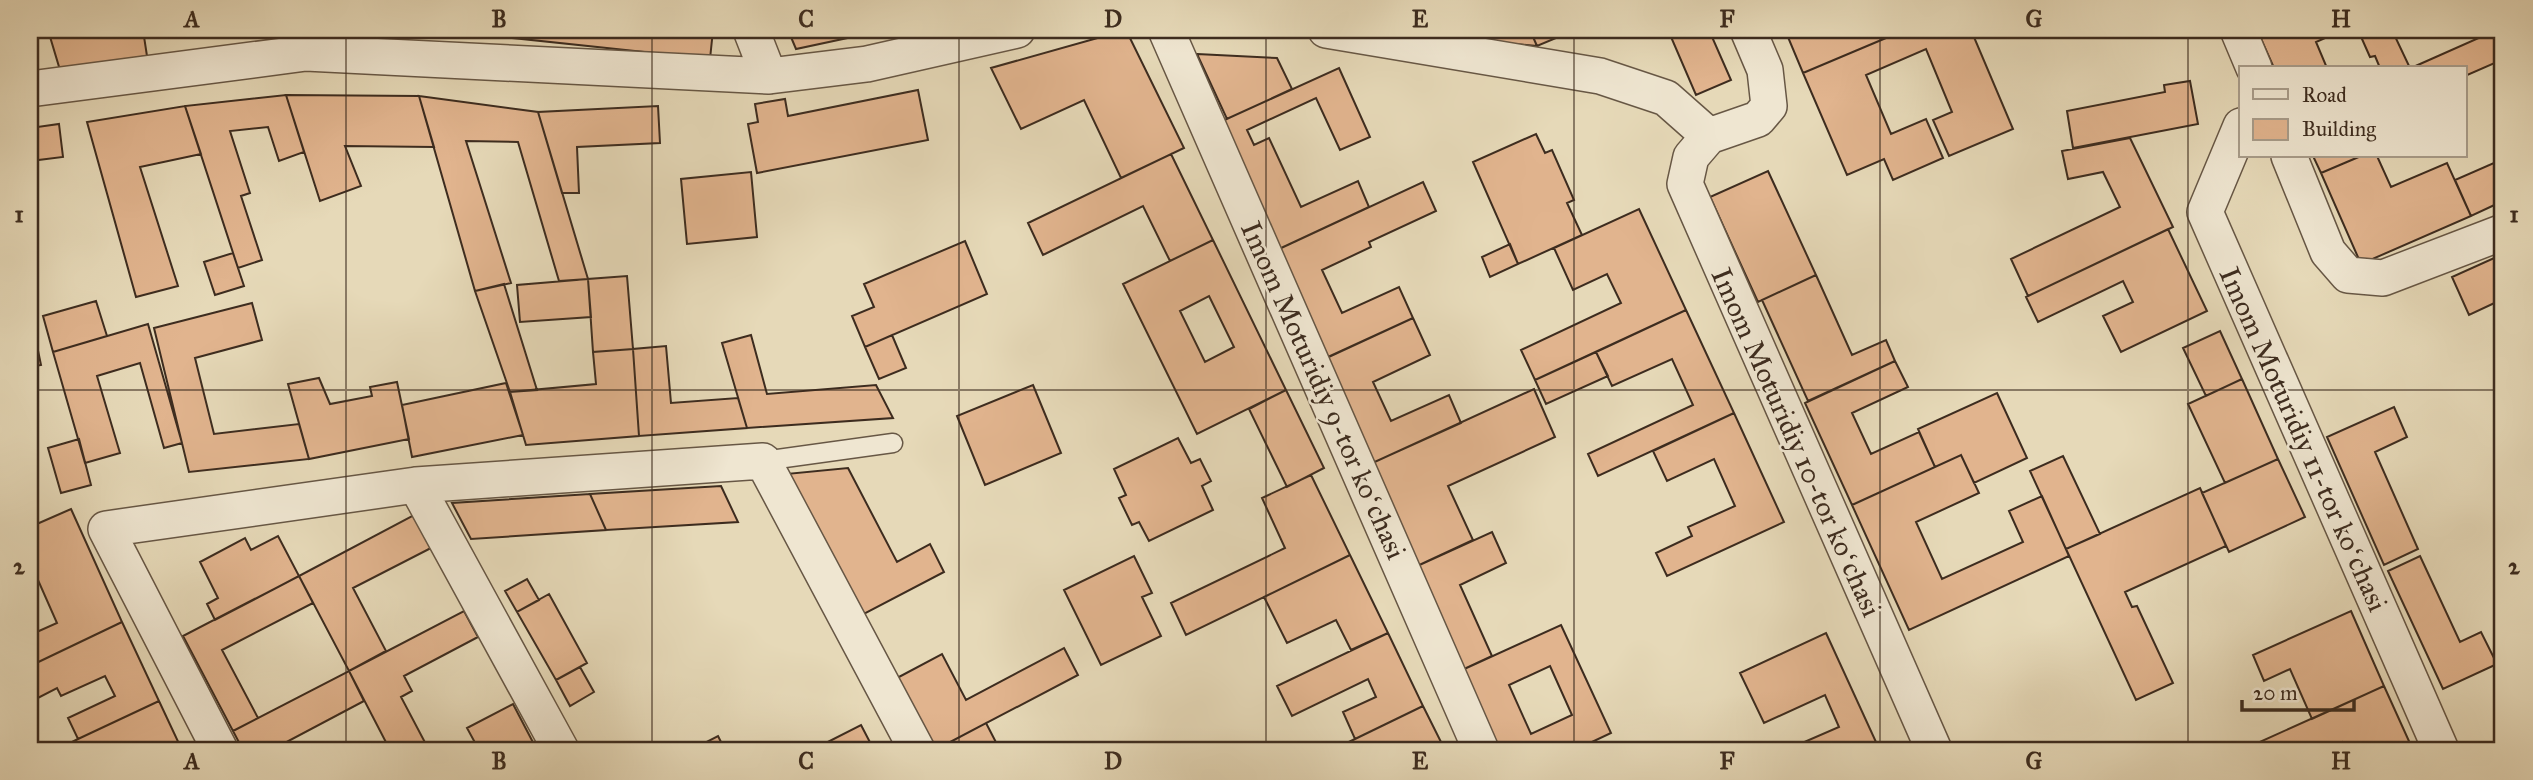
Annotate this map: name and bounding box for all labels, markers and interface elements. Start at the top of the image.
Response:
text: A [182,5,200,33]
text: B [491,5,507,33]
text: C [798,5,814,33]
text: D [1104,5,1122,33]
text: E [1412,5,1429,33]
text: F [1719,5,1735,33]
text: G [2026,5,2043,33]
text: H [2331,5,2351,33]
legend [2239,66,2466,158]
text: Road [2302,82,2347,108]
text: Building [2302,116,2376,142]
text: 1 [14,200,24,228]
text: 1 [2509,200,2519,228]
street label: Imom Moturidiy 9-tor koʻchasi [1233,216,1414,565]
street label: Imom Moturidiy 10-tor koʻchasi [1704,262,1890,622]
street label: Imom Moturidiy 11-tor koʻchasi [2212,262,2396,617]
text: 2 [13,552,25,580]
text: 2 [2508,552,2520,580]
scale bar [2242,668,2354,712]
text: 20 m [2253,680,2298,706]
text: A [182,747,200,775]
text: B [491,747,507,775]
text: C [798,747,814,775]
text: D [1104,747,1122,775]
text: E [1412,747,1429,775]
text: F [1719,747,1735,775]
text: G [2026,747,2043,775]
text: H [2331,747,2351,775]

